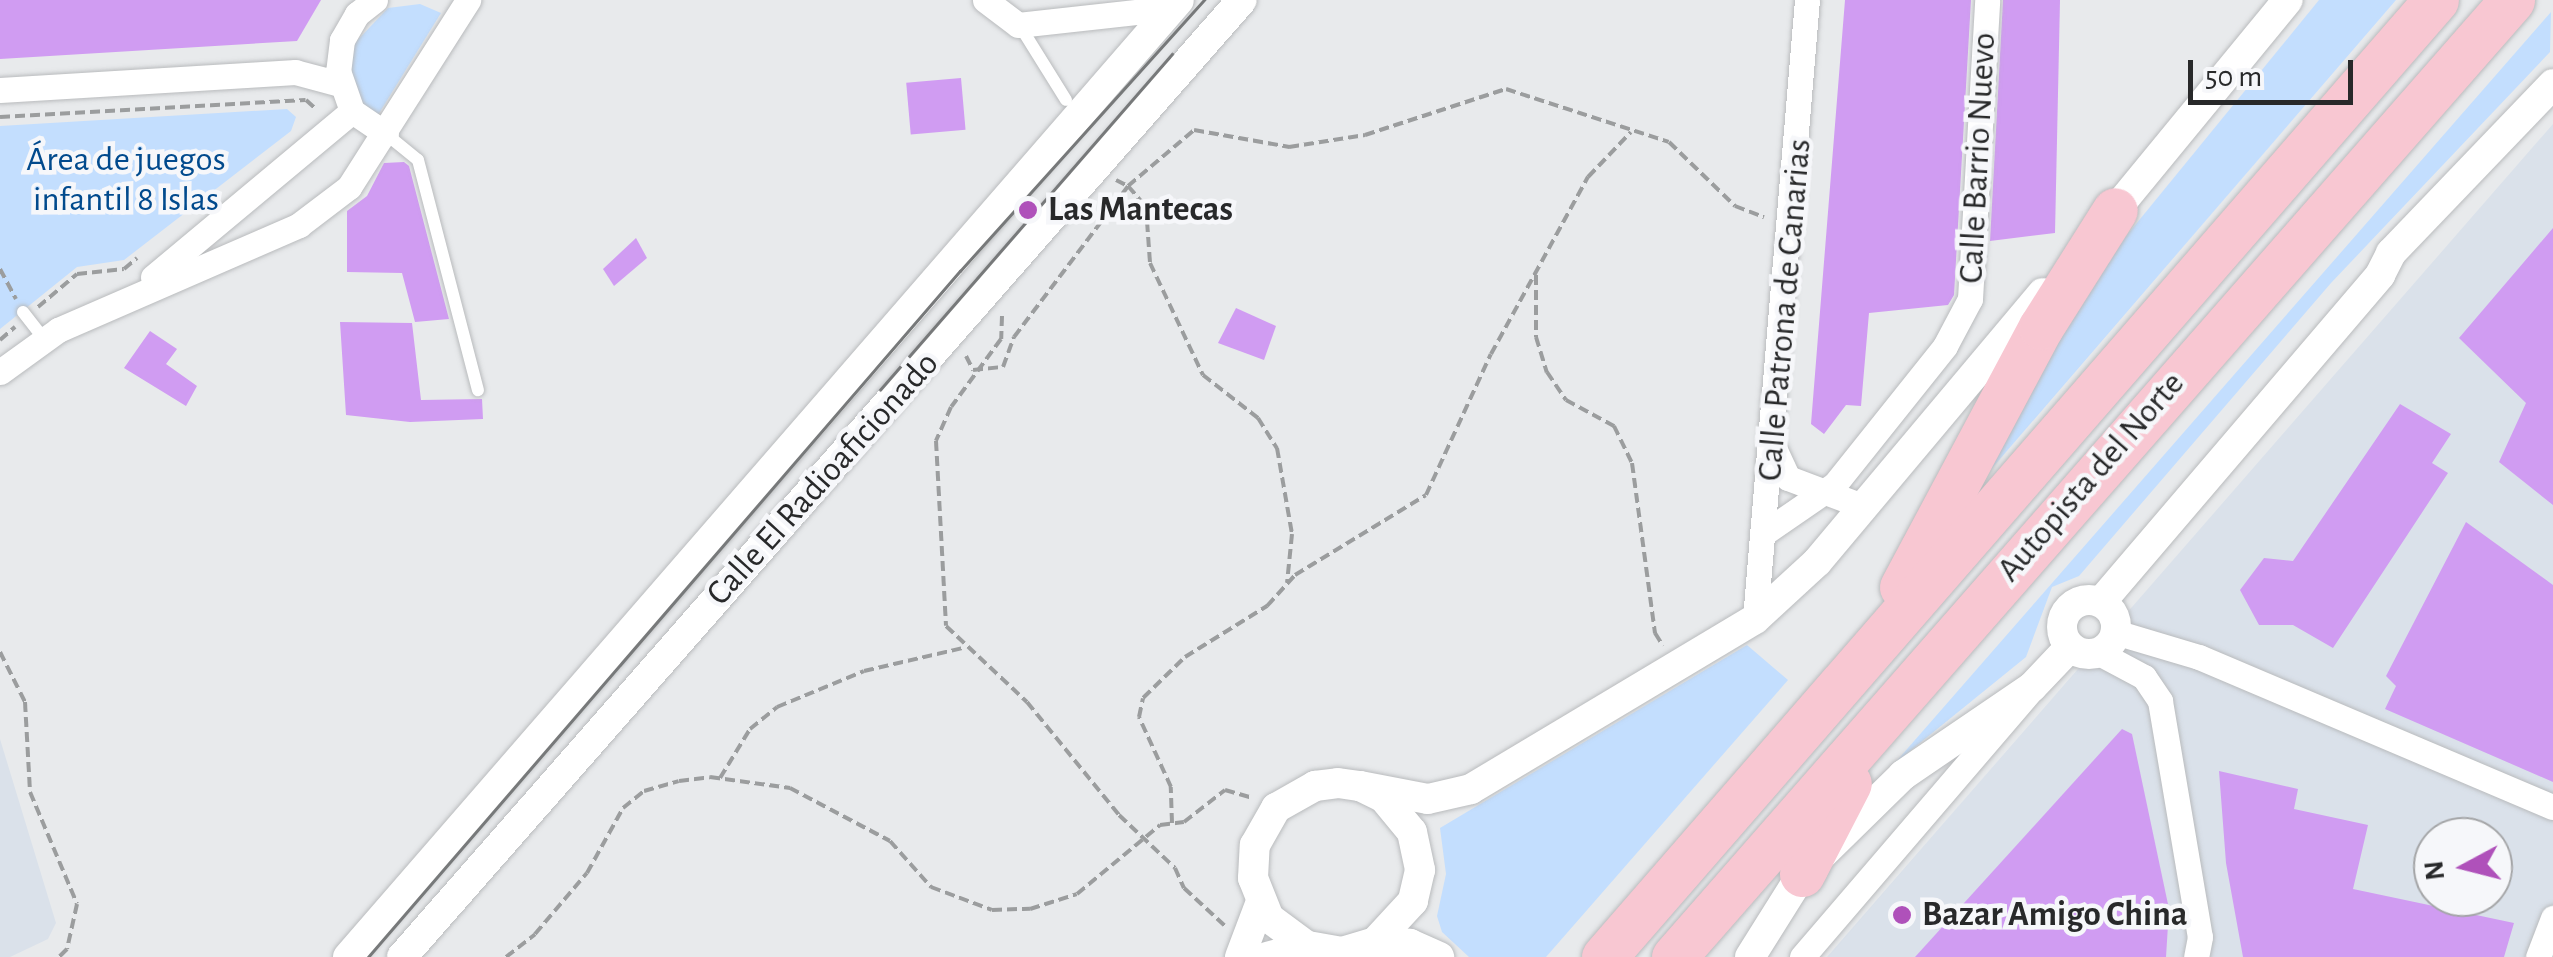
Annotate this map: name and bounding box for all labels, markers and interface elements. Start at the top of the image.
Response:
street label: Calle Barrio Nuevo [1950,31,2006,285]
scale bar [2193,40,2358,102]
text: 50 m [2205,62,2262,92]
street label: Calle Patrona de Canarias [1749,137,1821,483]
park label: Área de juegos infantil 8 Islas [26,139,226,221]
place label: Las Mantecas [1048,189,1233,231]
marker: Las Mantecas [1017,199,1039,221]
street label: Calle El Radioaficionado [698,343,948,615]
street label: Autopista del Norte [1988,363,2194,591]
north arrow [2413,817,2513,917]
text: N [2420,859,2450,882]
place label: Bazar Amigo China [1922,894,2188,936]
marker: Bazar Amigo China [1891,904,1913,926]

